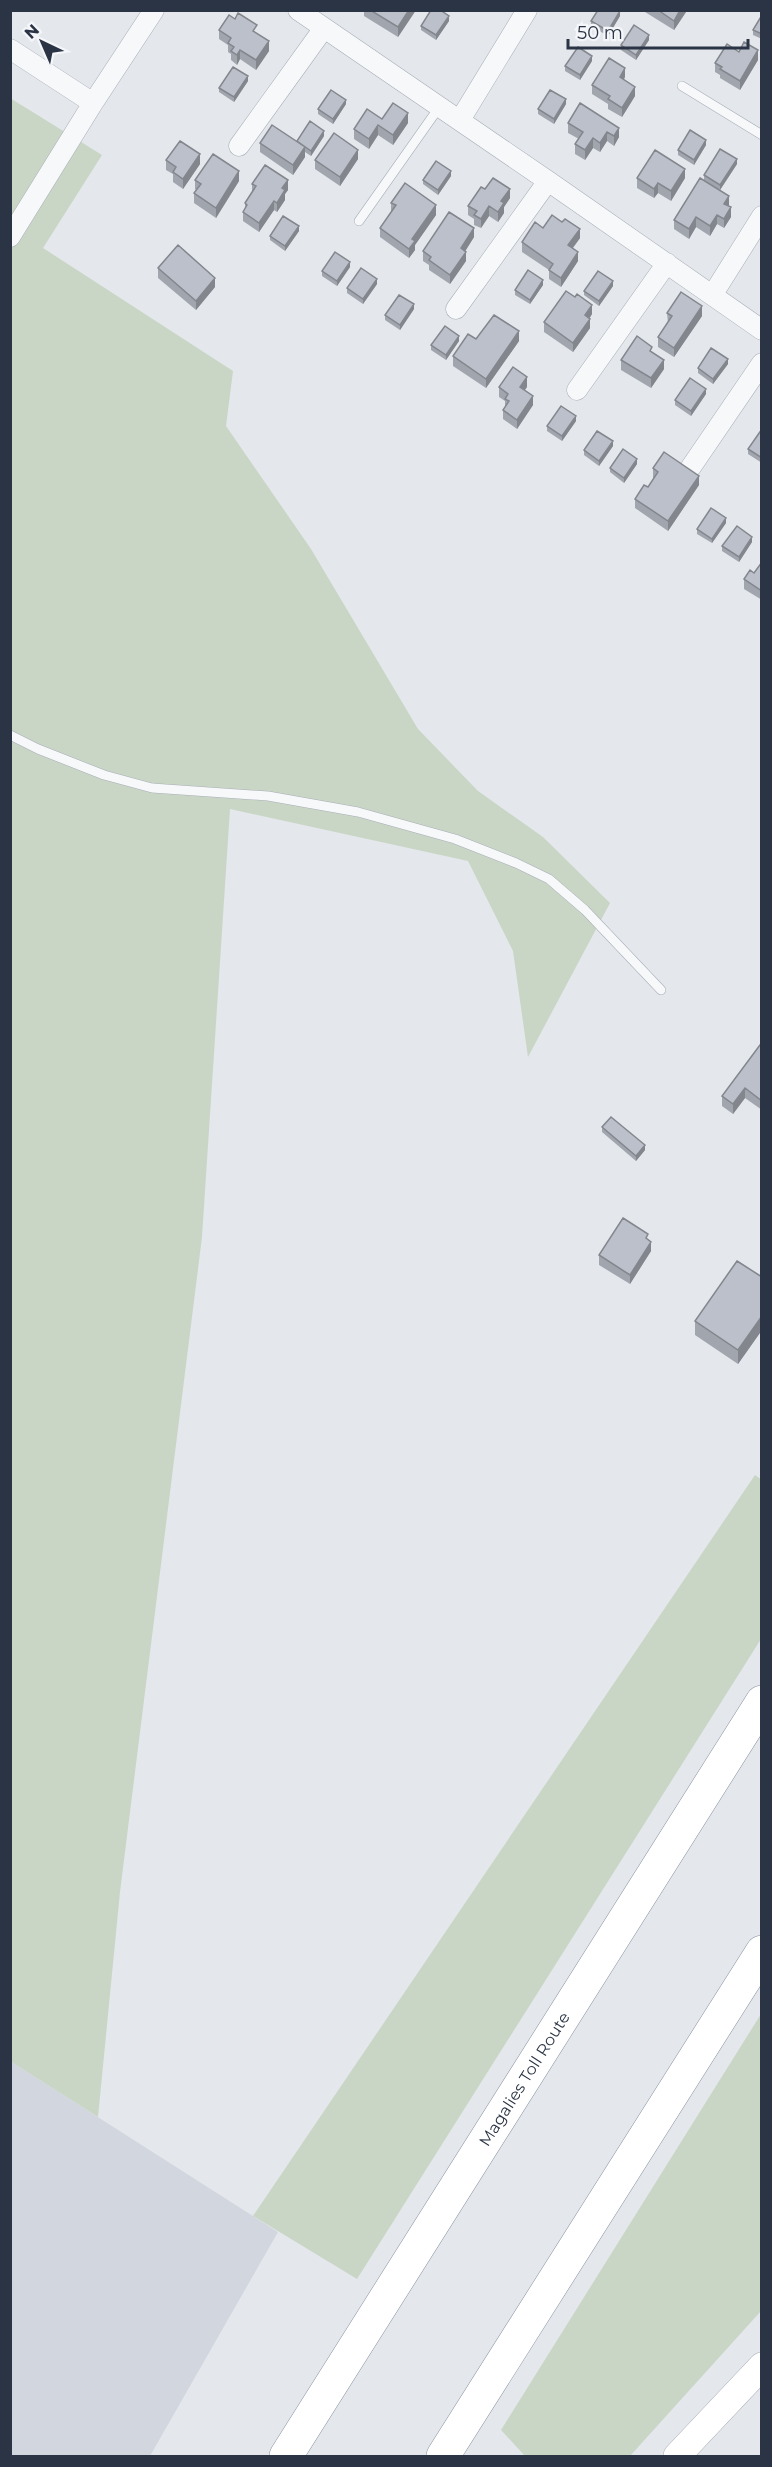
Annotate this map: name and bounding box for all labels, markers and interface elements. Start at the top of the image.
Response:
north arrow [12,12,72,72]
scale bar [568,12,748,50]
text: N [21,20,43,43]
text: 50 m [577,22,623,44]
street label: Magalies Toll Route [475,2008,573,2149]

